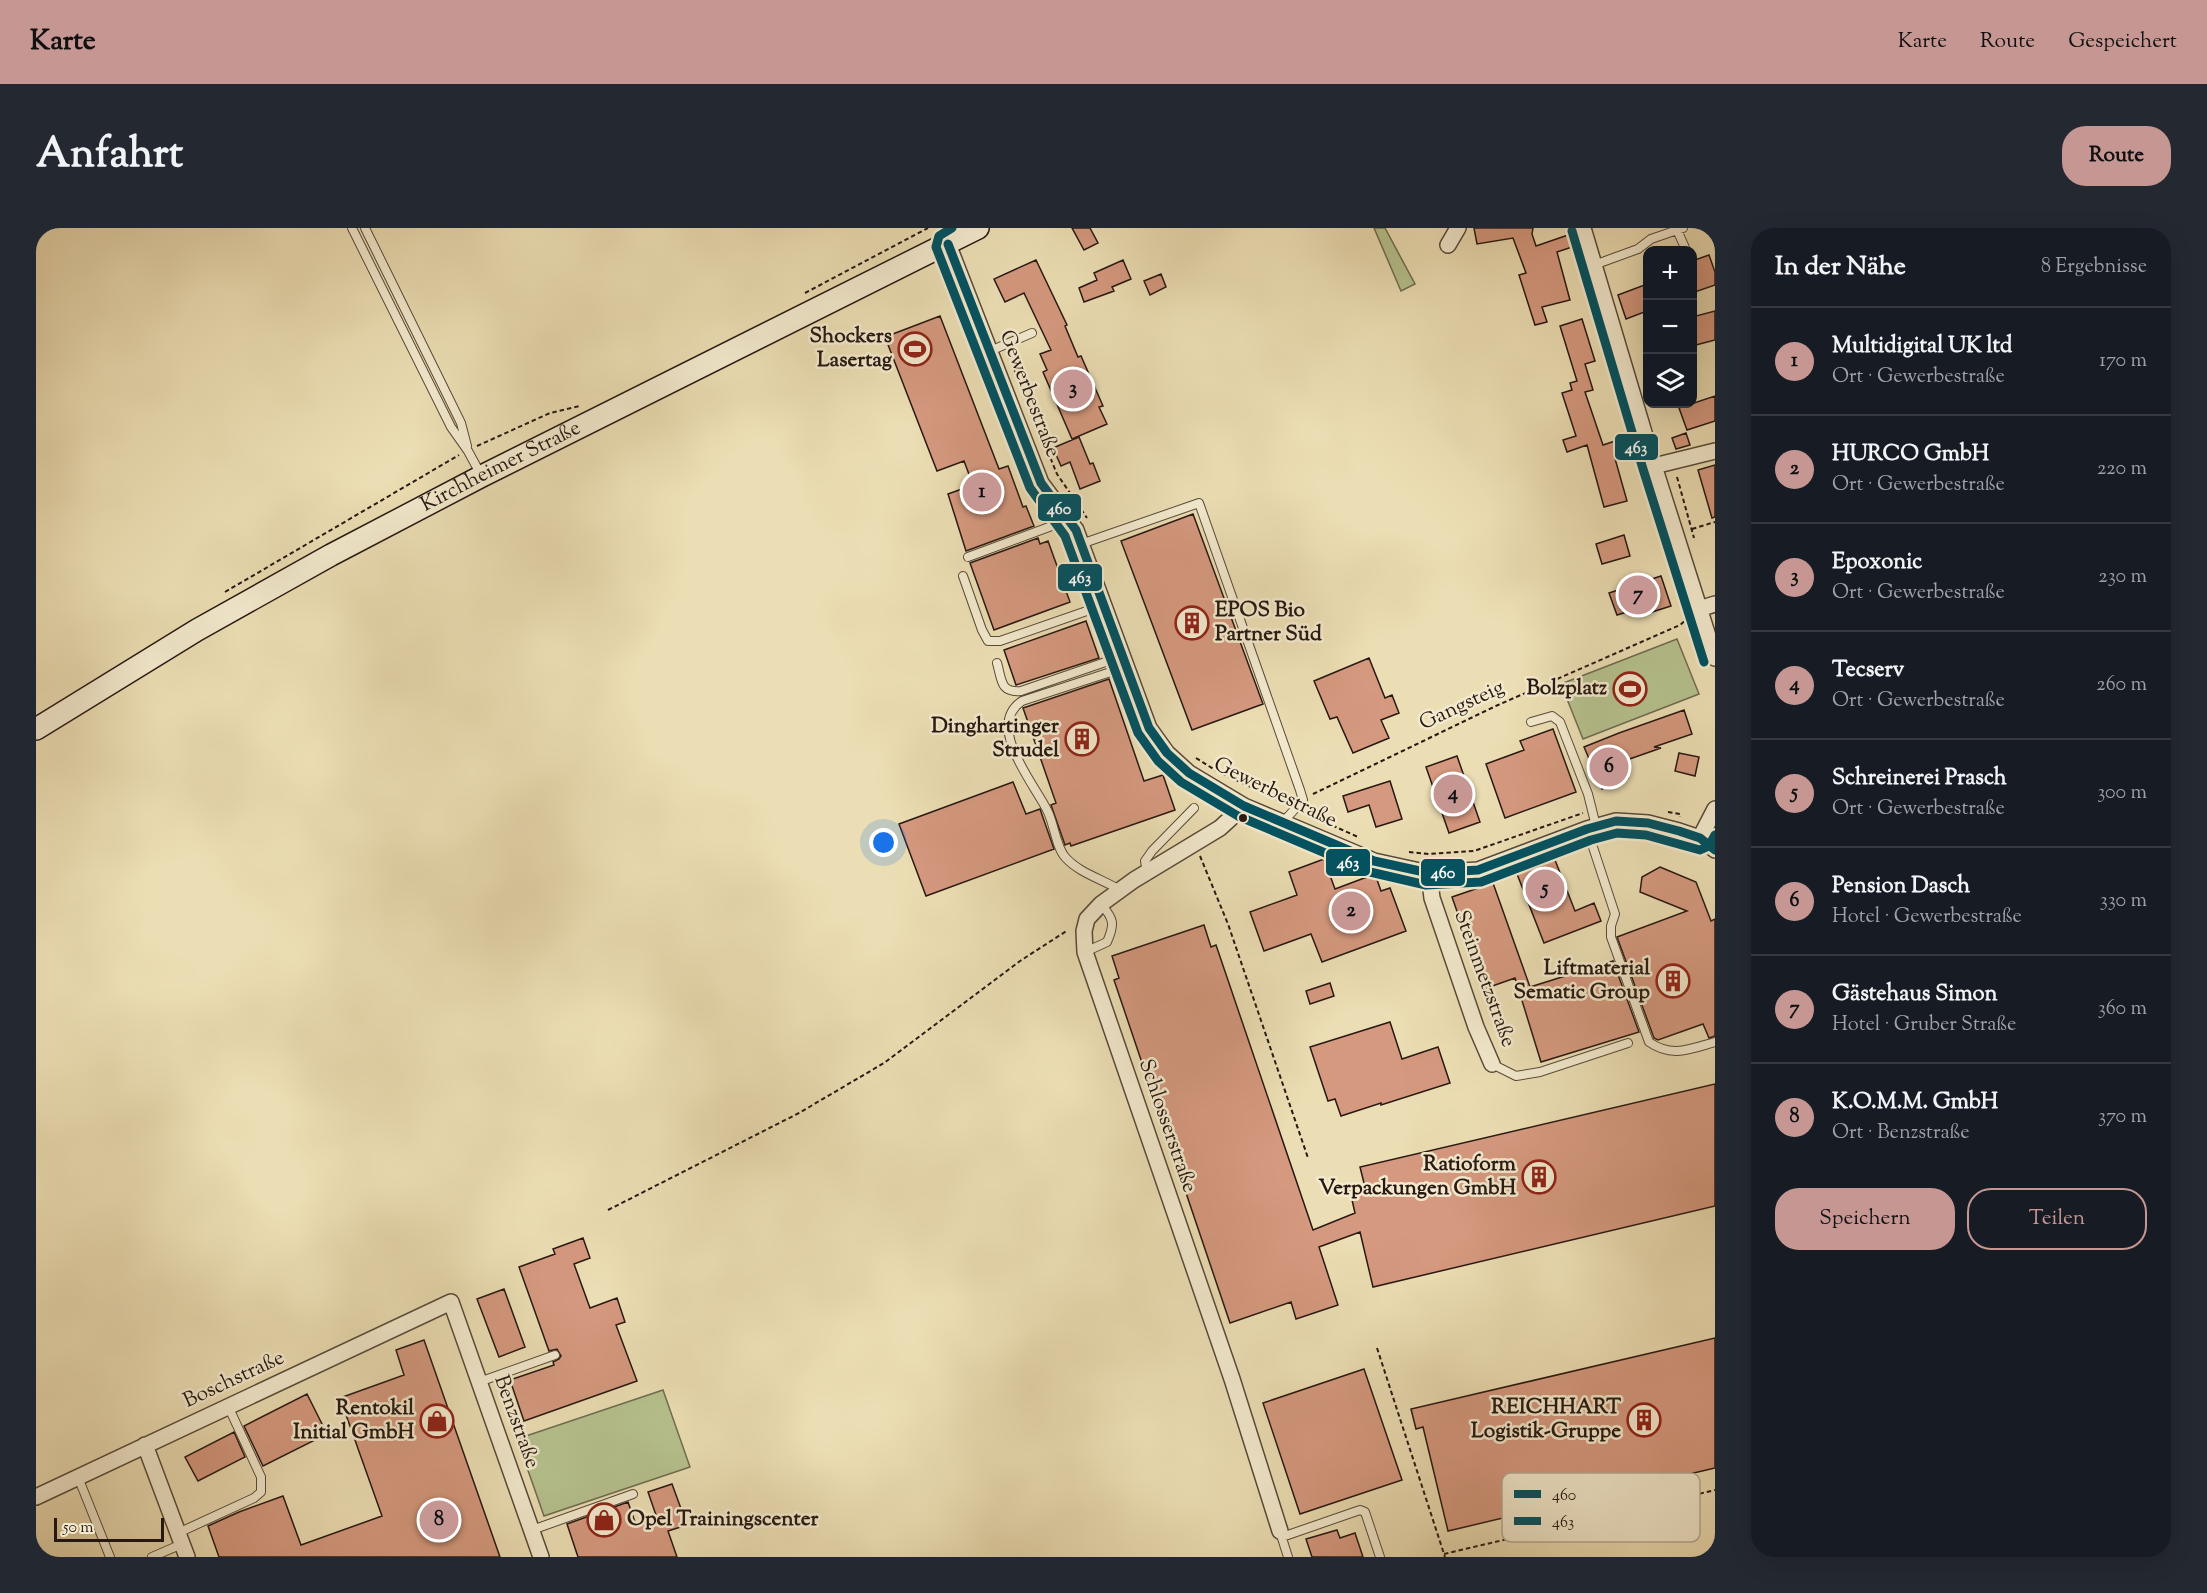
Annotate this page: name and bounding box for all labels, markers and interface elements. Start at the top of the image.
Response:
text: Karte [30,22,96,62]
text: Karte [1898,27,1947,57]
text: Route [1980,27,2035,57]
text: Gespeichert [2068,27,2177,57]
text: Anfahrt [36,126,183,186]
button: Route [2062,126,2171,186]
map controls [1643,246,1697,408]
button: + [1643,246,1697,300]
text: In der Nähe [1775,249,1906,286]
text: 8 Ergebnisse [2041,253,2147,282]
button: − [1643,300,1697,354]
place label: Shockers Lasertag [810,322,893,376]
street label: Gewerbestraße [991,326,1067,462]
sports icon: Shockers Lasertag [897,331,933,367]
text: Multidigital UK ltd [1832,331,2013,363]
text: 1 [1791,347,1798,376]
text: 170 m [2099,347,2147,376]
button: layers [1643,354,1697,408]
text: Ort · Gewerbestraße [1832,363,2005,392]
pin: 3 [1054,366,1092,412]
street label: Kirchheimer Straße [416,414,586,520]
line badge: 463 [1614,433,1659,461]
text: 463 [1624,438,1648,461]
text: HURCO GmbH [1832,439,1989,471]
text: 2 [1790,455,1799,484]
text: 220 m [2097,455,2147,484]
pin: 1 [962,470,1002,514]
text: Ort · Gewerbestraße [1832,471,2005,500]
line badge: 460 [1037,493,1082,522]
text: 460 [1046,499,1072,522]
text: Epoxonic [1832,547,1922,579]
line badge: 463 [1057,563,1103,592]
text: 3 [1790,563,1799,592]
text: 230 m [2098,563,2147,592]
text: 463 [1068,568,1092,591]
pin: 7 [1618,572,1658,617]
text: Ort · Gewerbestraße [1832,579,2005,608]
place label: EPOS Bio Partner Süd [1215,596,1322,650]
building icon: EPOS Bio Partner Süd [1174,605,1210,641]
text: Tecserv [1832,655,1904,687]
sports icon: Bolzplatz [1612,671,1648,707]
text: 4 [1789,671,1800,700]
text: 260 m [2096,671,2147,700]
street label: Gangsteig [1415,673,1509,739]
place label: Bolzplatz [1527,674,1607,704]
text: Ort · Gewerbestraße [1832,687,2005,716]
place label: Dinghartinger Strudel [931,712,1059,766]
building icon: Dinghartinger Strudel [1064,721,1100,757]
pin: 6 [1590,744,1628,790]
street label: Gewerbestraße [1208,750,1342,836]
text: Schreinerei Prasch [1832,763,2007,795]
pin: 4 [1434,772,1472,816]
text: 5 [1791,779,1798,808]
text: 300 m [2097,779,2147,808]
text: Ort · Gewerbestraße [1832,795,2005,824]
unlabelled marker [1237,812,1249,824]
your location [869,828,898,857]
line badge: 463 [1325,848,1371,877]
text: 463 [1336,853,1360,876]
line badge: 460 [1420,858,1466,887]
text: 460 [1430,863,1456,886]
pin: 5 [1526,866,1564,912]
text: Pension Dasch [1832,871,1970,903]
text: 6 [1790,887,1799,916]
text: 330 m [2100,887,2147,916]
pin: 2 [1332,888,1370,934]
text: Hotel · Gewerbestraße [1832,903,2022,932]
street label: Steinmetzstraße [1445,906,1523,1052]
place label: Liftmaterial Sematic Group [1514,954,1650,1008]
building icon: Liftmaterial Sematic Group [1655,963,1691,999]
text: Gästehaus Simon [1832,979,1998,1011]
text: 7 [1789,995,1800,1024]
text: 360 m [2098,995,2147,1024]
text: Hotel · Gruber Straße [1832,1011,2016,1040]
street label: Schlosserstraße [1130,1055,1204,1197]
text: K.O.M.M. GmbH [1832,1087,1998,1119]
text: 8 [1790,1103,1800,1132]
text: 370 m [2098,1103,2147,1132]
text: Ort · Benzstraße [1832,1119,1970,1148]
place label: Ratioform Verpackungen GmbH [1318,1150,1517,1204]
building icon: Ratioform Verpackungen GmbH [1521,1159,1557,1195]
button: Speichern [1775,1188,1955,1250]
button: Teilen [1967,1188,2147,1250]
street label: Boschstraße [178,1343,290,1417]
street label: Benzstraße [485,1371,547,1473]
place label: REICHHART Logistik-Gruppe [1471,1393,1621,1447]
place label: Rentokil Initial GmbH [293,1394,414,1448]
building icon: REICHHART Logistik-Gruppe [1626,1402,1662,1438]
shop icon: Rentokil Initial GmbH [419,1403,455,1439]
legend [1502,1473,1700,1542]
text: 460 [1552,1485,1576,1508]
pin: 8 [420,1498,458,1542]
shop icon: Opel Trainingscenter [586,1502,622,1538]
place label: Opel Trainingscenter [627,1505,819,1535]
text: 463 [1552,1512,1574,1535]
scale bar [54,1515,164,1542]
text: 50 m [63,1517,94,1540]

